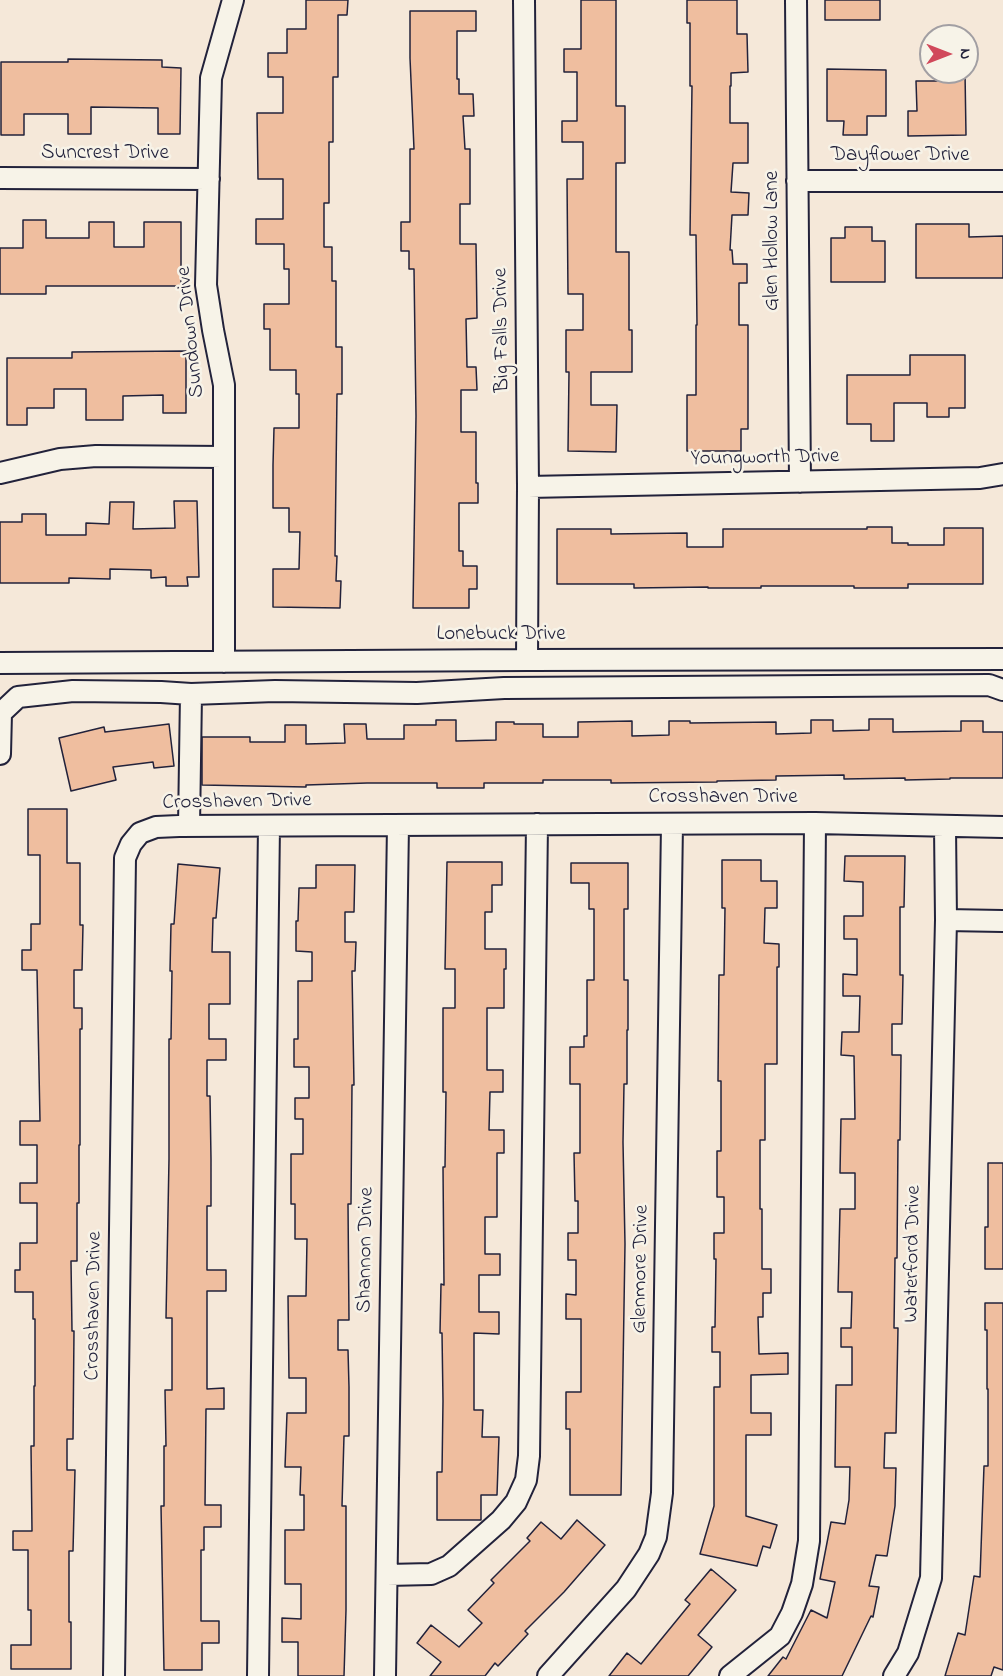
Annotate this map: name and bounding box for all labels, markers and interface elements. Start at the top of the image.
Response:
north arrow [919,24,979,84]
text: N [953,49,977,59]
street label: Suncrest Drive [41,142,169,168]
street label: Dayflower Drive [831,144,969,170]
street label: Glen Hollow Lane [761,171,787,311]
street label: Sundown Drive [173,265,211,399]
street label: Big Falls Drive [489,268,517,392]
street label: Youngworth Drive [690,445,840,473]
street label: Lonebuck Drive [436,623,566,649]
street label: Crosshaven Drive [648,786,798,812]
street label: Crosshaven Drive [162,789,312,817]
street label: Waterford Drive [900,1185,928,1323]
street label: Shannon Drive [353,1187,381,1313]
street label: Glenmore Drive [628,1204,656,1334]
street label: Crosshaven Drive [81,1231,109,1381]

